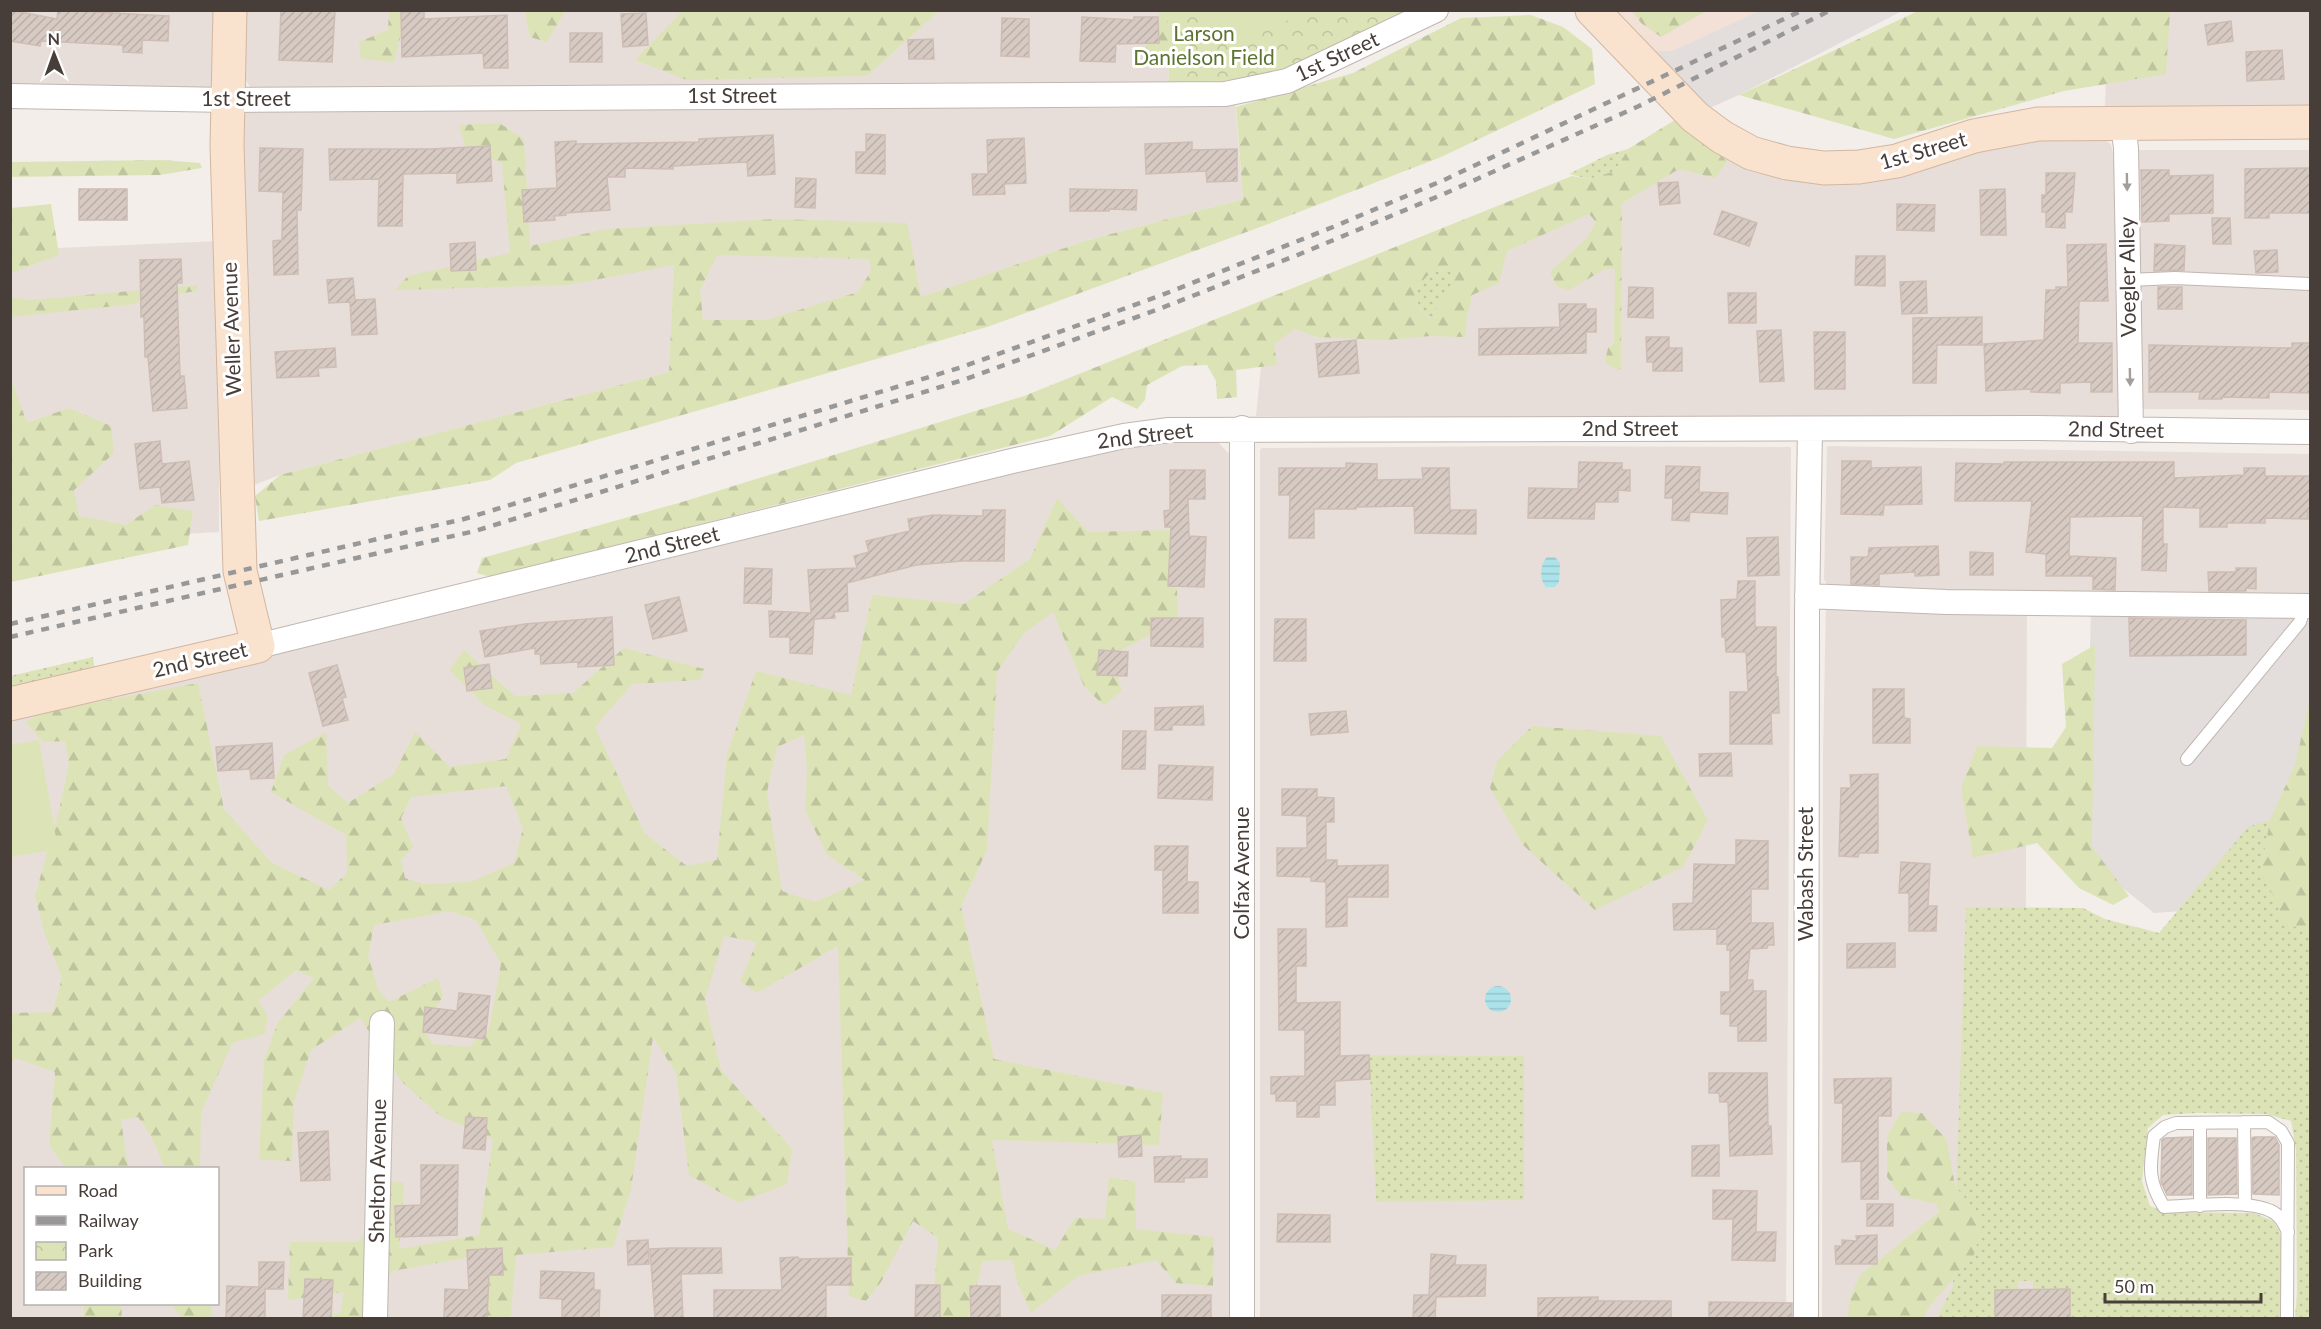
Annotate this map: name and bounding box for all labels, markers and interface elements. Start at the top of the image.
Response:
park label: Larson Danielson Field [1133,20,1275,69]
north arrow [24,24,84,84]
street label: 1st Street [1291,25,1383,86]
text: N [47,29,60,48]
street label: 1st Street [687,82,777,107]
street label: 1st Street [201,85,291,110]
street label: 1st Street [1876,125,1969,174]
one-way arrow [2122,173,2132,192]
street label: Voegler Alley [2113,217,2140,337]
street label: Weller Avenue [216,262,245,396]
one-way arrow [2126,368,2135,387]
street label: 2nd Street [1582,415,1679,440]
street label: 2nd Street [2068,415,2165,442]
street label: 2nd Street [1095,416,1195,453]
street label: 2nd Street [622,520,722,567]
street label: 2nd Street [150,635,250,682]
street label: Colfax Avenue [1228,806,1253,940]
street label: Wabash Street [1792,806,1817,941]
street label: Shelton Avenue [363,1099,390,1243]
legend [24,1167,219,1305]
text: Road [78,1179,118,1201]
text: Railway [78,1209,139,1231]
text: Park [78,1239,114,1261]
scale bar [2105,1266,2261,1304]
text: Building [78,1269,142,1291]
text: 50 m [2114,1275,2154,1297]

